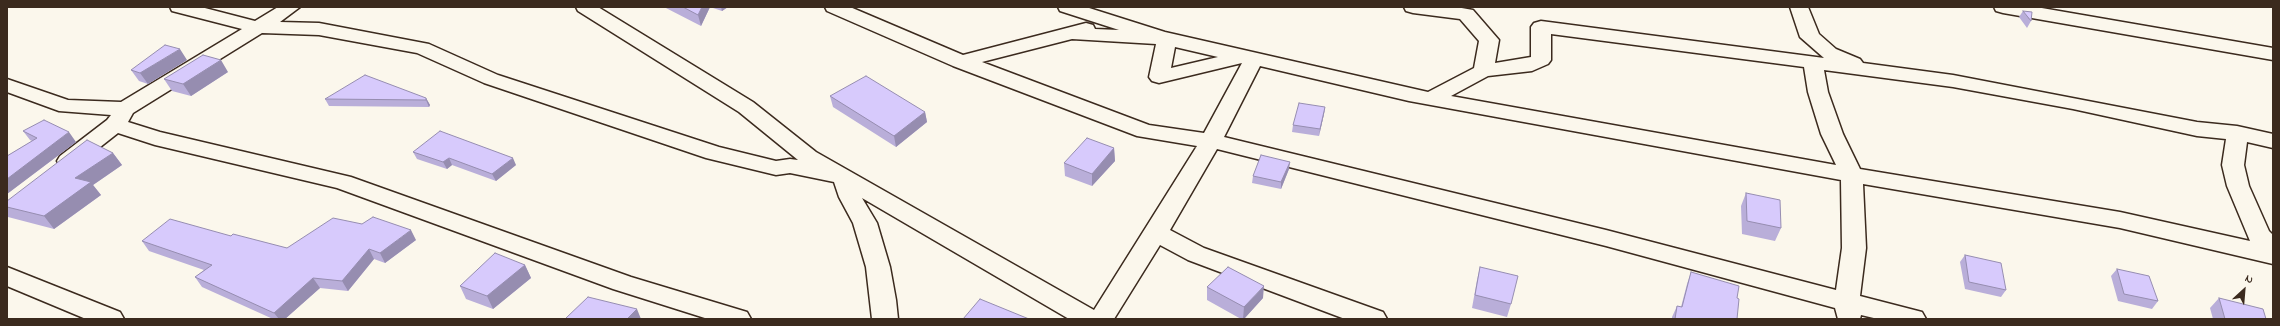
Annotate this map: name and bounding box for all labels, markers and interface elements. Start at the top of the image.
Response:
north arrow [2224,270,2264,310]
text: N [2242,270,2256,288]

